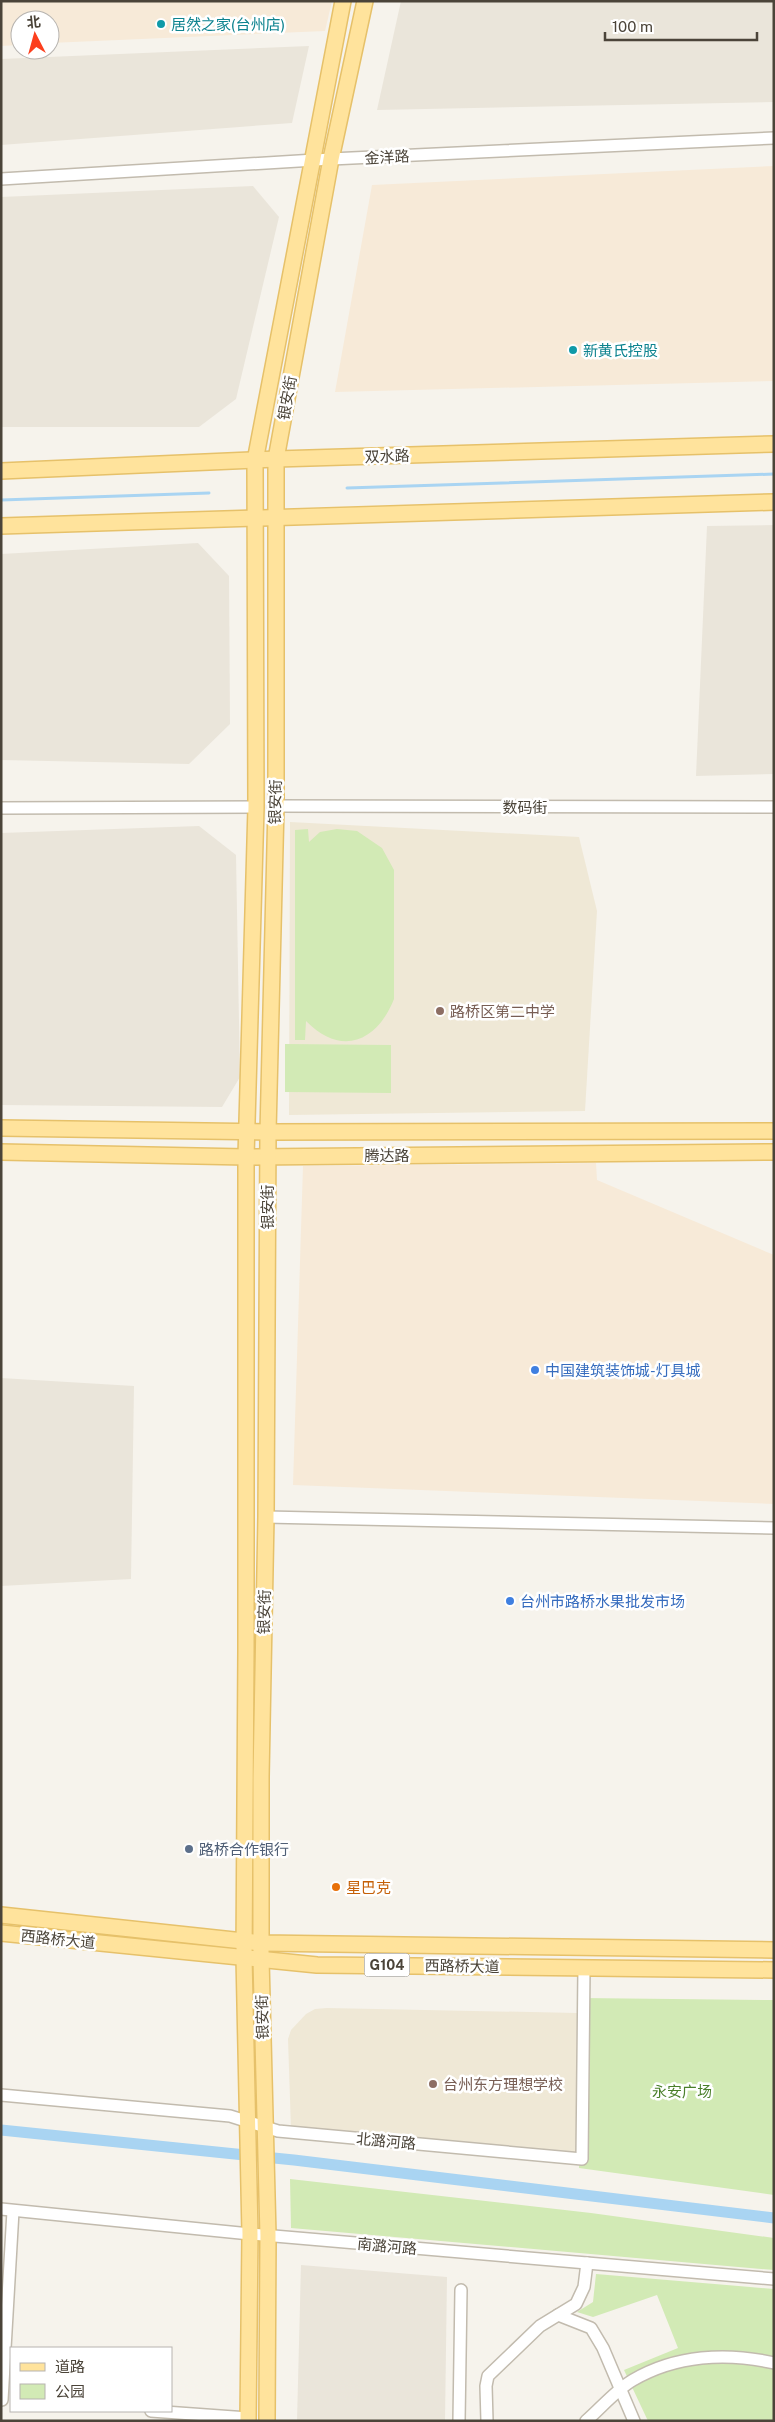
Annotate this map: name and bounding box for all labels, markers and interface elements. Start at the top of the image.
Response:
north arrow [10,10,60,60]
scale bar [605,10,758,42]
text: 北 [26,13,41,31]
place label: 居然之家(台州店) [171,16,285,33]
marker: 居然之家(台州店) [155,18,167,30]
text: 100 m [612,18,653,35]
street label: 金洋路 [364,147,410,167]
place label: 新黄氏控股 [583,342,658,359]
marker: 新黄氏控股 [567,344,579,356]
street label: 银安街 [275,374,299,422]
street label: 双水路 [364,447,410,465]
street label: 银安街 [266,779,284,825]
street label: 数码街 [502,799,548,816]
place label: 路桥区第二中学 [450,1003,555,1020]
marker: 路桥区第二中学 [434,1005,446,1017]
street label: 腾达路 [364,1147,410,1164]
street label: 银安街 [259,1184,276,1230]
place label: 中国建筑装饰城-灯具城 [545,1362,701,1379]
marker: 中国建筑装饰城-灯具城 [529,1364,541,1376]
street label: 银安街 [255,1589,273,1635]
place label: 台州市路桥水果批发市场 [520,1593,685,1610]
marker: 台州市路桥水果批发市场 [504,1595,516,1607]
place label: 路桥合作银行 [199,1841,289,1858]
marker: 路桥合作银行 [183,1843,195,1855]
place label: 星巴克 [346,1879,391,1896]
marker: 星巴克 [330,1881,342,1893]
street label: 西路桥大道 [20,1927,96,1951]
road number: G104 [364,1954,410,1976]
street label: 西路桥大道 [424,1957,500,1975]
street label: 银安街 [253,1994,271,2040]
place label: 台州东方理想学校 [443,2076,563,2093]
marker: 台州东方理想学校 [427,2078,439,2090]
park label: 永安广场 [652,2083,712,2100]
street label: 北潞河路 [355,2130,417,2152]
street label: 南潞河路 [356,2235,418,2257]
legend [10,2347,172,2412]
text: 道路 [55,2358,85,2375]
text: 公园 [55,2383,85,2400]

